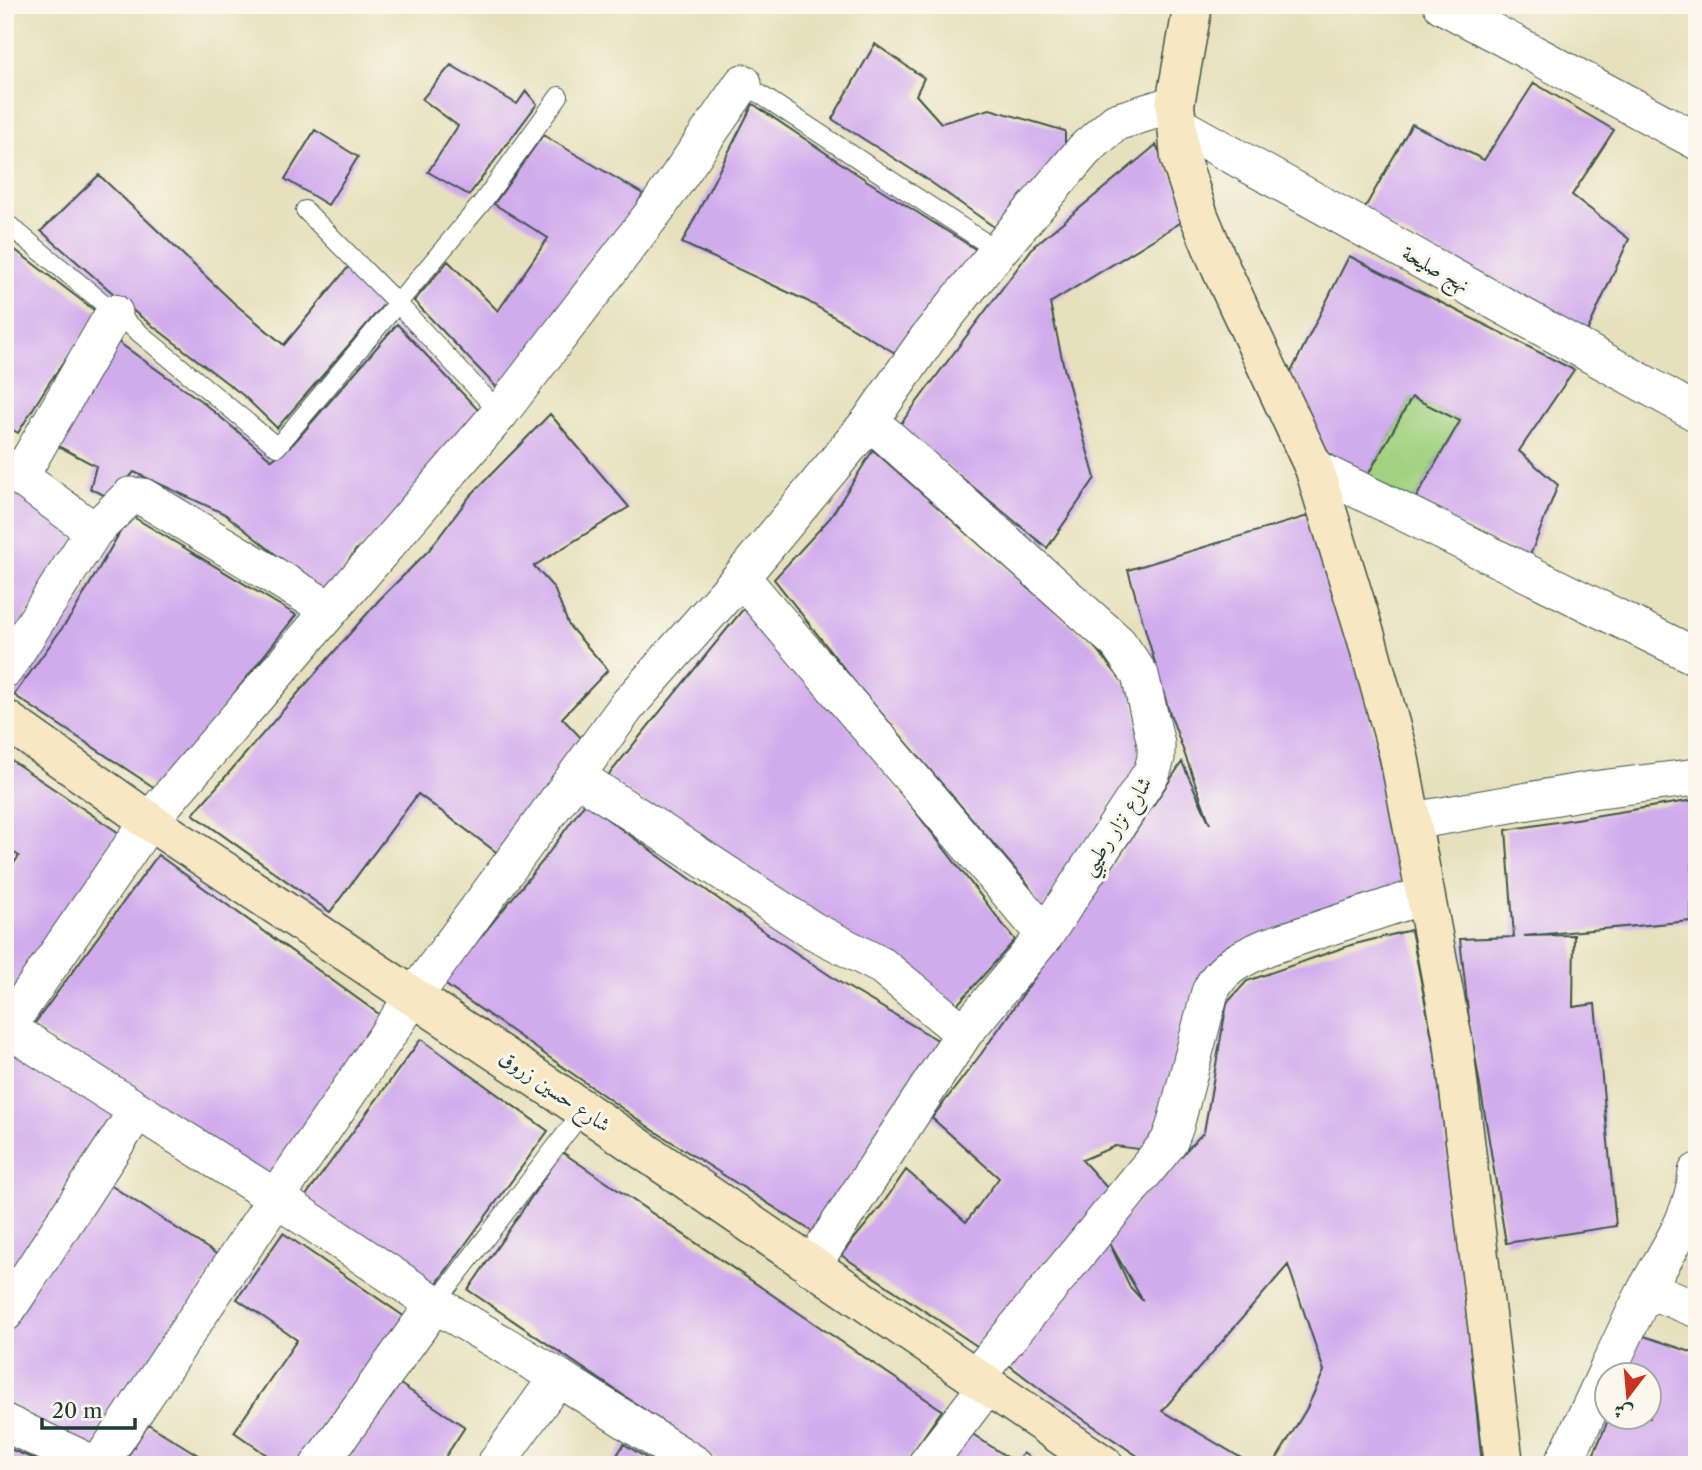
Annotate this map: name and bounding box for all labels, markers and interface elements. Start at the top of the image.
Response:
street label: نهج صليحة [1395,240,1474,303]
street label: شارع نزار رطيبي [1074,772,1163,884]
street label: شارع حسين زروق [492,1044,616,1142]
north arrow [1594,1362,1664,1432]
scale bar [42,1386,135,1430]
text: 20 m [52,1398,103,1423]
text: ش [1611,1398,1636,1426]

